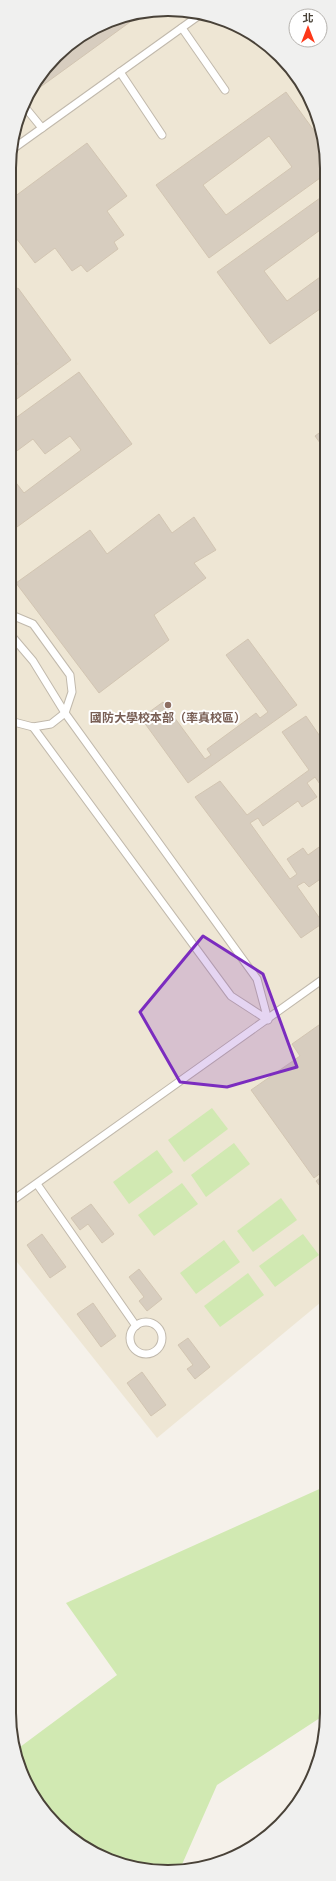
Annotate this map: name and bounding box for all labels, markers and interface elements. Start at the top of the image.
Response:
north arrow [288,8,328,48]
text: 北 [303,12,314,25]
marker: 國防大學校本部（率真校區） [163,700,173,710]
place label: 國防大學校本部（率真校區） [90,711,246,725]

